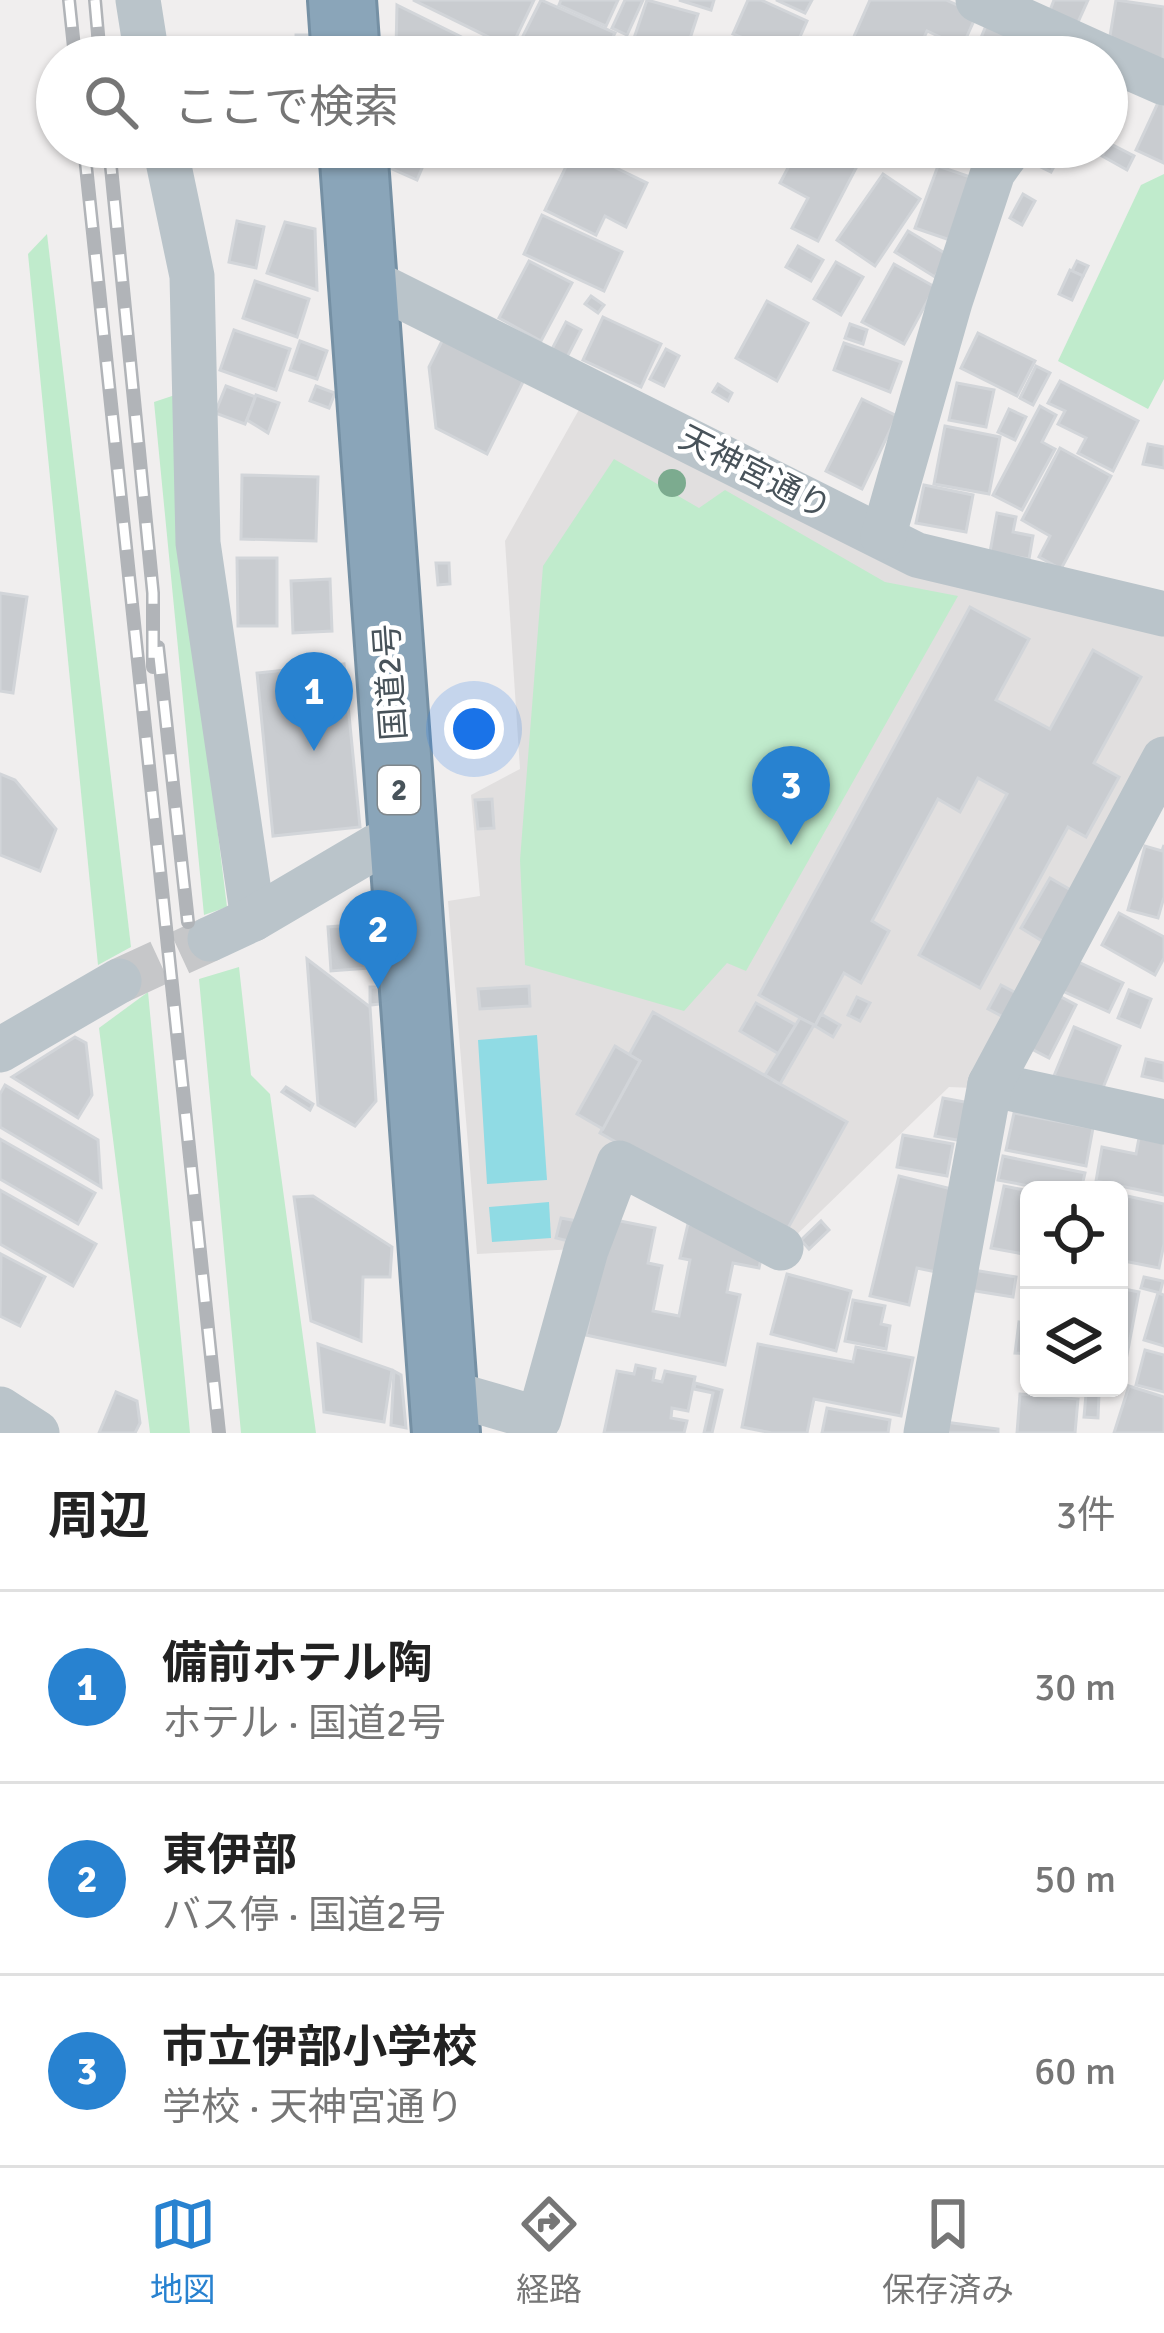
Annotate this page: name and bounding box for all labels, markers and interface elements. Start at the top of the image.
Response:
search box [36,36,1128,168]
icon: search [78,69,144,135]
text: ここで検索 [174,80,399,135]
street label: 天神宮通り [672,417,838,529]
street label: 国道2号 [366,622,416,742]
pin: 1 [275,652,353,751]
your location [444,699,504,759]
pin: 3 [752,746,830,845]
road number: 2 [378,766,420,814]
pin: 2 [339,890,417,989]
map controls [1020,1181,1128,1397]
button: locate [1020,1181,1128,1289]
button: layers [1020,1289,1128,1397]
text: 周辺 [48,1485,150,1548]
text: 3件 [1056,1491,1116,1539]
text: 備前ホテル陶 [162,1636,432,1691]
text: 1 [76,1663,98,1711]
text: 30 m [1034,1663,1116,1711]
text: ホテル · 国道2号 [162,1699,446,1747]
text: 東伊部 [162,1828,297,1883]
text: 2 [76,1855,98,1903]
text: 50 m [1034,1855,1116,1903]
text: バス停 · 国道2号 [162,1891,446,1939]
text: 市立伊部小学校 [162,2020,477,2075]
text: 3 [76,2047,98,2095]
text: 60 m [1034,2047,1116,2095]
text: 学校 · 天神宮通り [162,2083,464,2131]
tab: 地図 [150,2191,216,2311]
tab: 経路 [516,2191,582,2311]
tab: 保存済み [882,2191,1014,2311]

